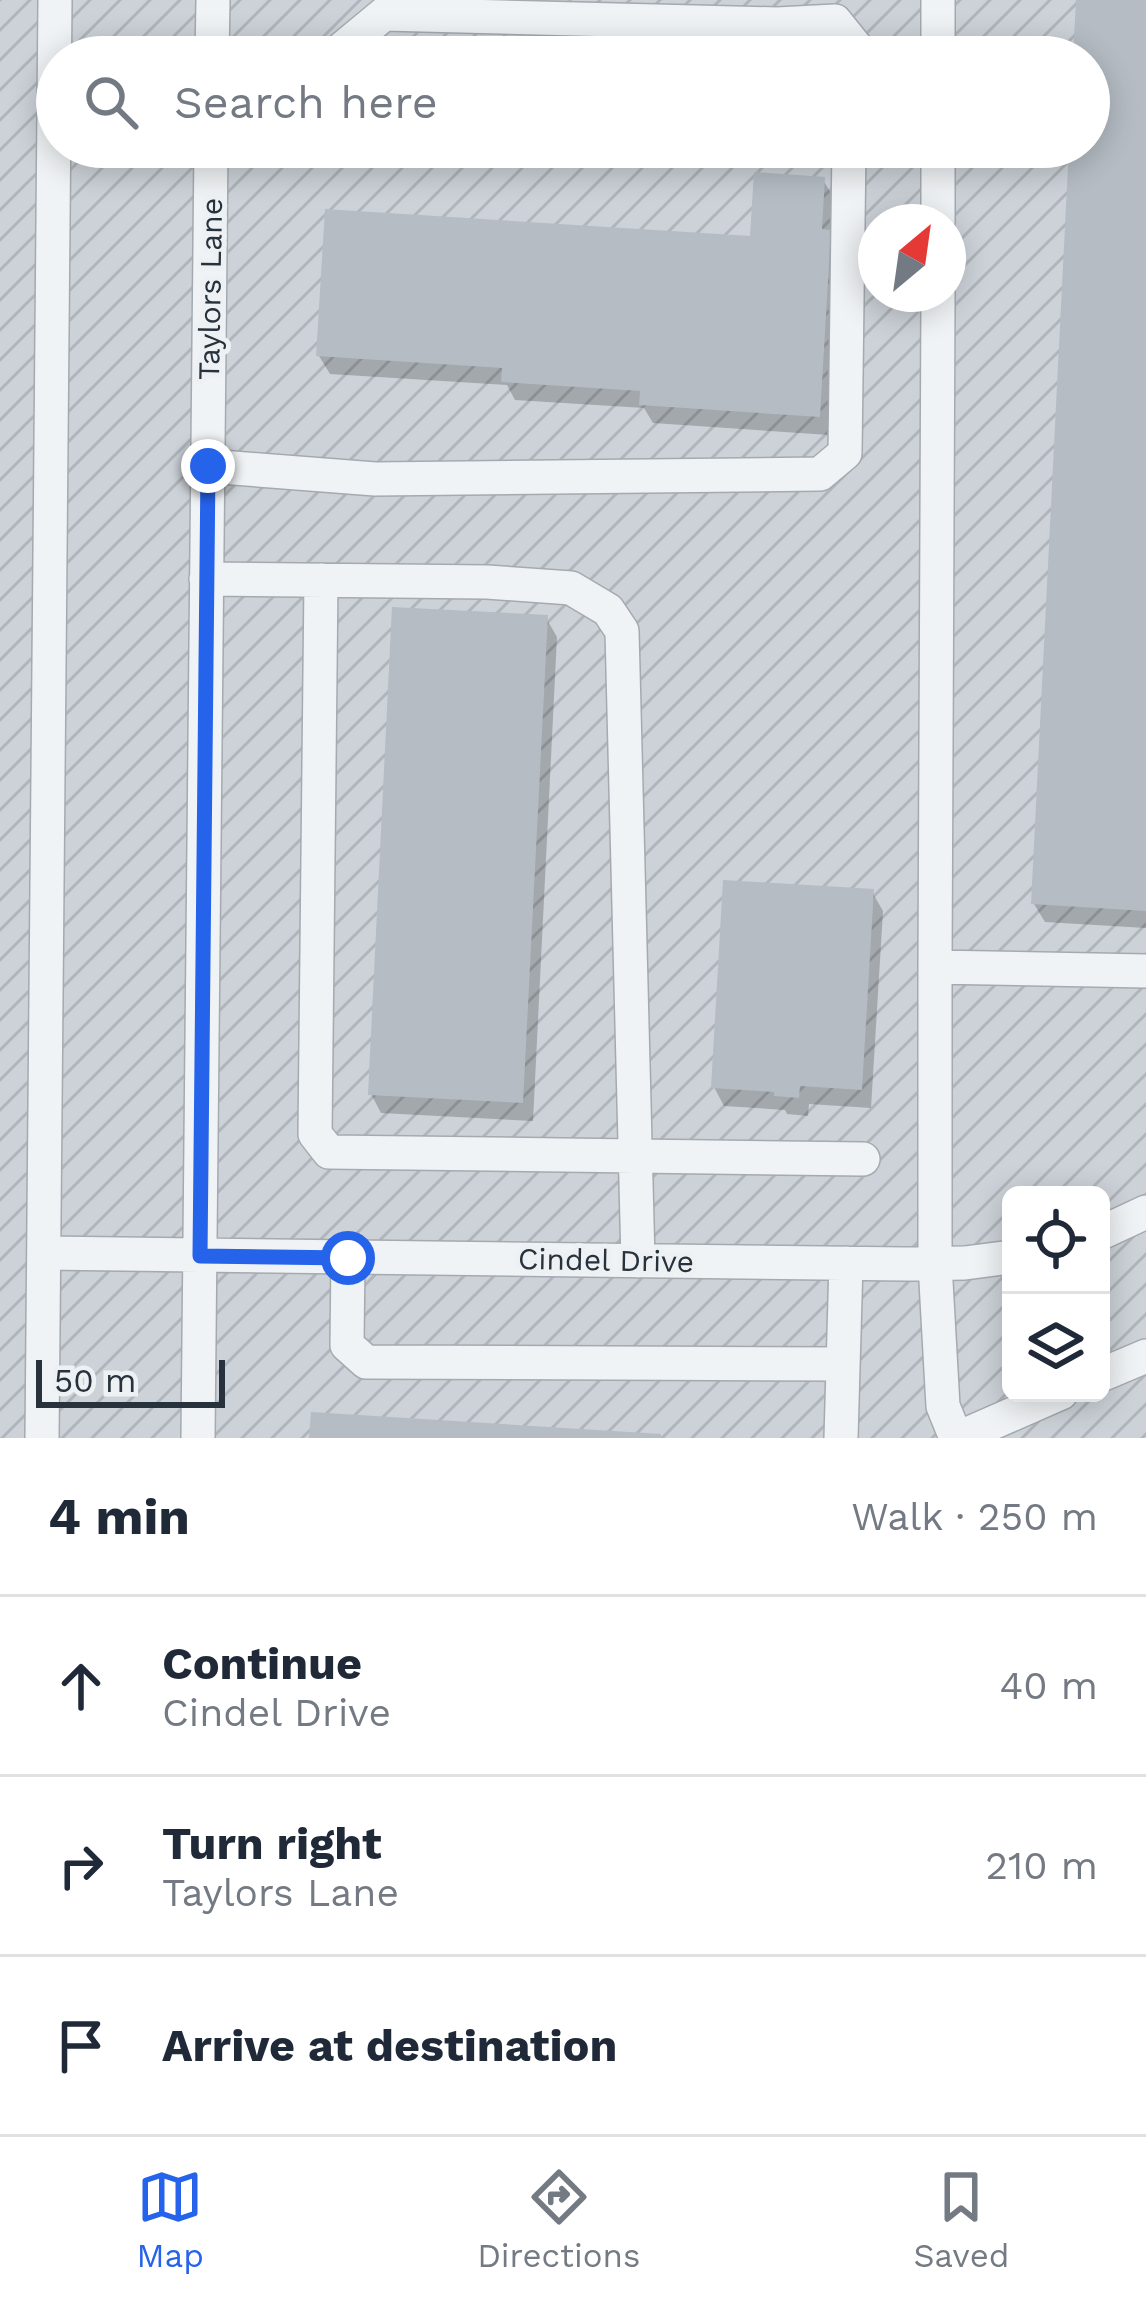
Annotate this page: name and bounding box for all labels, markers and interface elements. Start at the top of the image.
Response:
search box [36,36,1110,168]
icon: search [78,69,144,135]
text: Search here [174,76,438,129]
street label: Taylors Lane [191,198,229,380]
north arrow [858,204,966,312]
route end [181,439,235,493]
map controls [1002,1186,1110,1402]
button: locate [1002,1186,1110,1294]
route start [321,1231,375,1285]
street label: Cindel Drive [518,1241,694,1279]
button: layers [1002,1294,1110,1402]
scale bar [36,1354,225,1407]
text: 50 m [54,1361,136,1400]
text: 4 min [48,1487,190,1546]
text: Walk · 250 m [851,1494,1098,1539]
text: Continue [162,1637,362,1690]
icon: ahead [48,1653,114,1719]
text: 40 m [999,1663,1098,1708]
text: Cindel Drive [162,1690,391,1735]
text: Turn right [162,1817,382,1870]
icon: right [48,1833,114,1899]
text: 210 m [985,1843,1098,1888]
text: Taylors Lane [162,1870,399,1915]
icon: arrive [48,2013,114,2079]
text: Arrive at destination [162,2019,617,2072]
tab: Map [137,2164,204,2275]
tab: Directions [477,2164,640,2275]
tab: Saved [914,2164,1009,2275]

